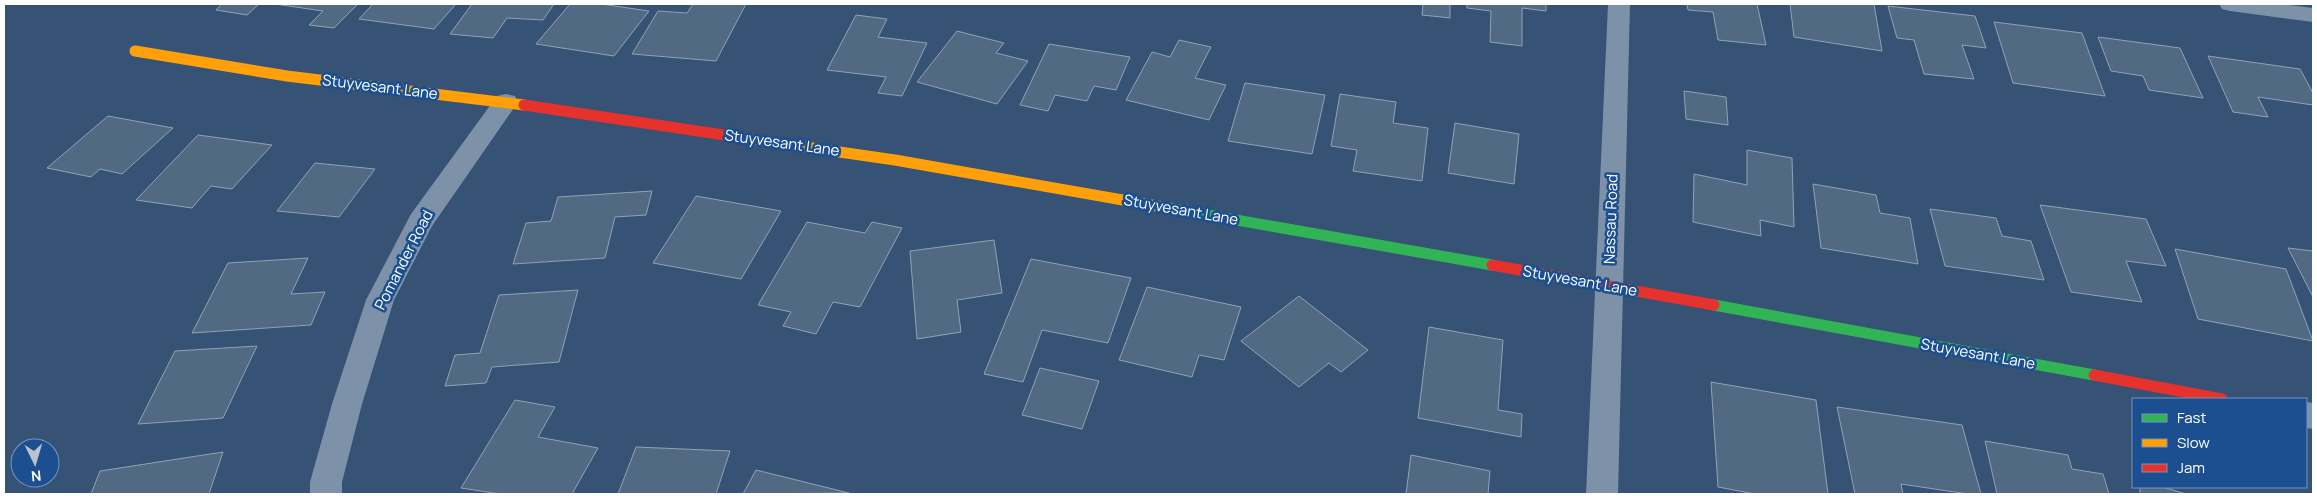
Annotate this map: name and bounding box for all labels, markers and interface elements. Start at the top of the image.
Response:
street label: Stuyvesant Lane [321,69,439,104]
street label: Stuyvesant Lane [723,124,841,161]
street label: Nassau Road [1598,174,1623,264]
street label: Stuyvesant Lane [1122,189,1240,230]
street label: Pomander Road [369,206,438,313]
street label: Stuyvesant Lane [1521,260,1639,301]
street label: Stuyvesant Lane [1919,333,2037,374]
legend [2132,398,2307,488]
text: Fast [2177,407,2206,428]
text: Slow [2177,432,2210,453]
north arrow [10,438,60,488]
text: Jam [2177,457,2205,478]
text: N [30,467,42,486]

